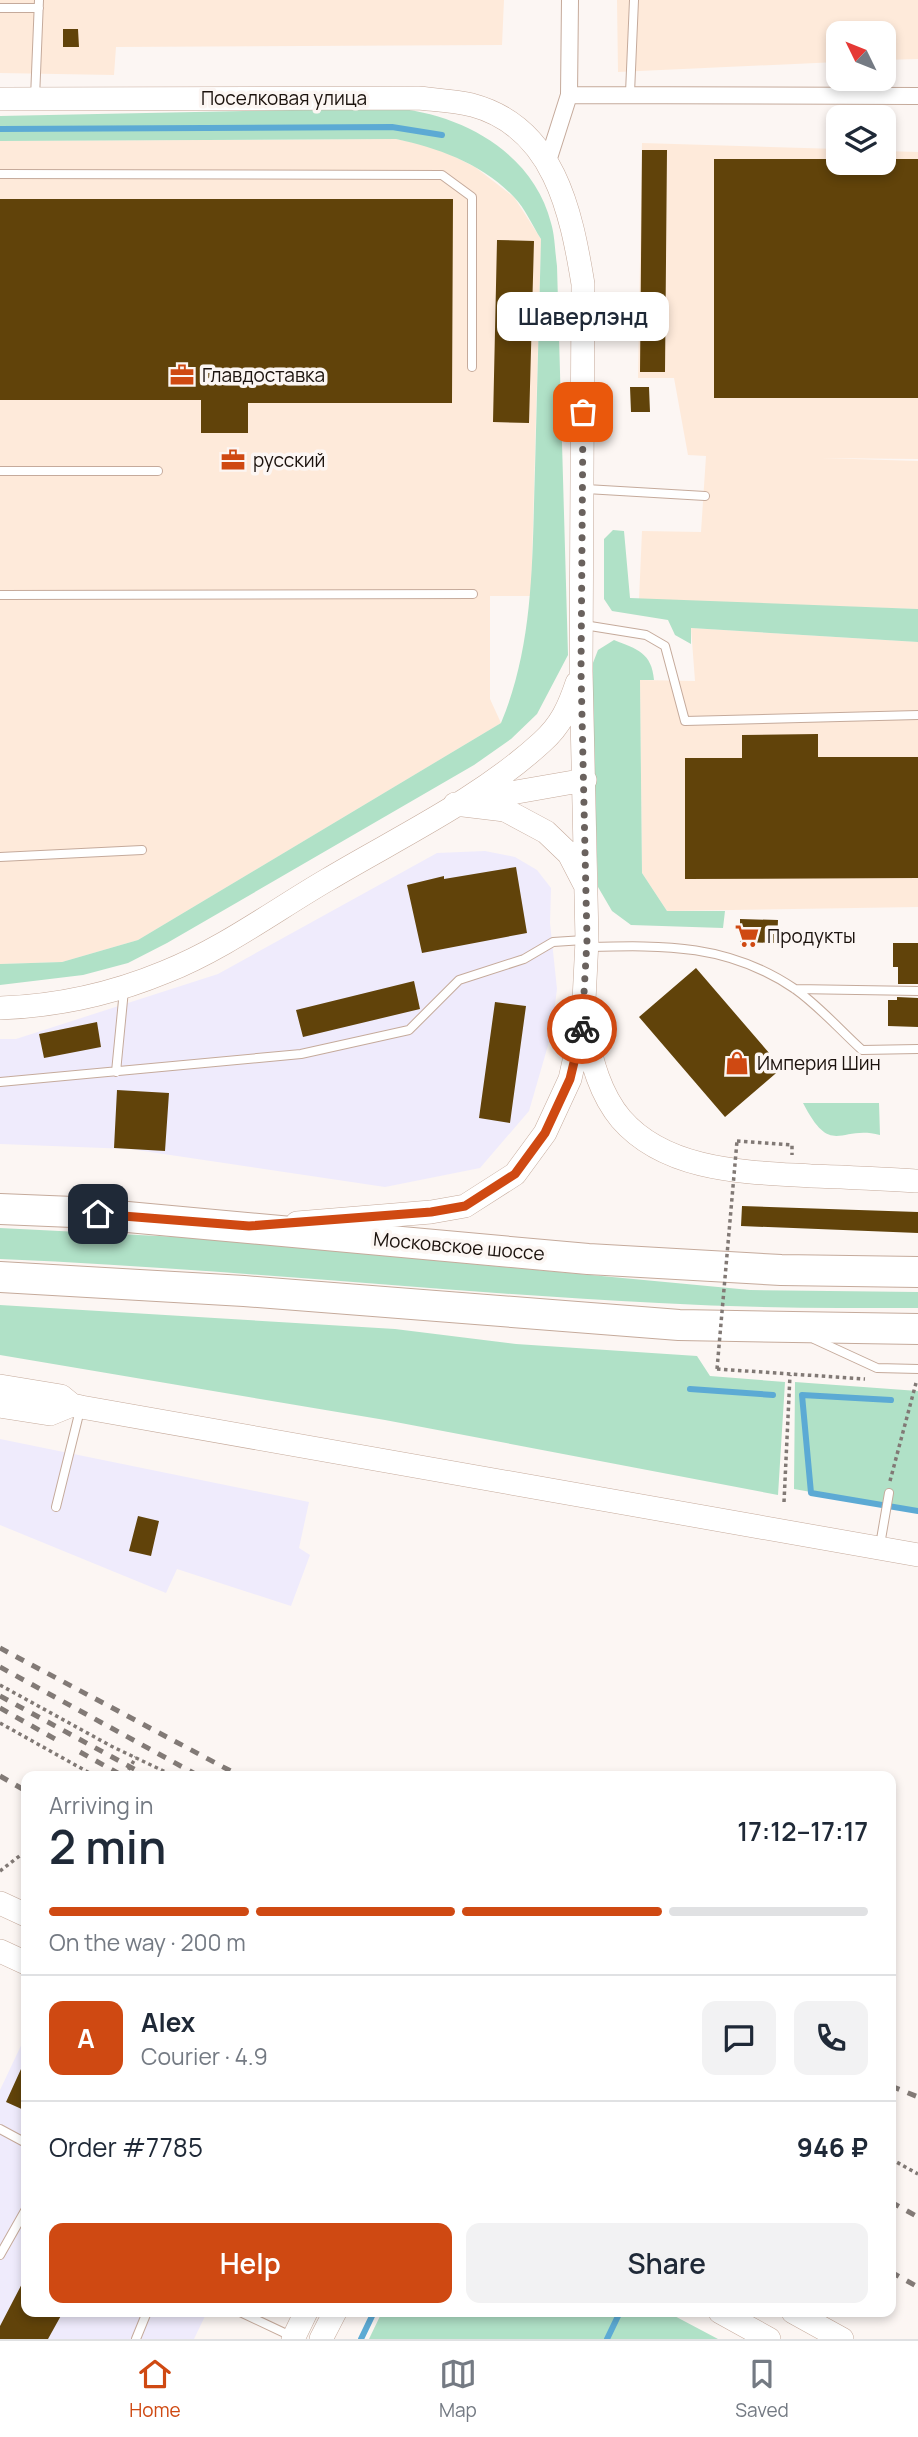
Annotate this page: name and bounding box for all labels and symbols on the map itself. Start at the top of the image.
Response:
north arrow [826,21,896,91]
street label: Поселковая улица [201,85,367,111]
callout: Шаверлэнд [497,293,669,342]
office icon: Главдоставка [168,361,196,389]
place label: Главдоставка [202,362,325,388]
pin [553,382,613,442]
office icon: русский [219,446,247,474]
place label: русский [253,447,325,473]
supermarket icon: Продукты [733,922,761,950]
place label: Продукты [767,923,856,949]
courier [547,994,617,1064]
shop icon: Империя Шин [723,1049,751,1077]
place label: Империя Шин [757,1050,881,1076]
pin [68,1184,128,1244]
street label: Московское шоссе [372,1226,546,1266]

